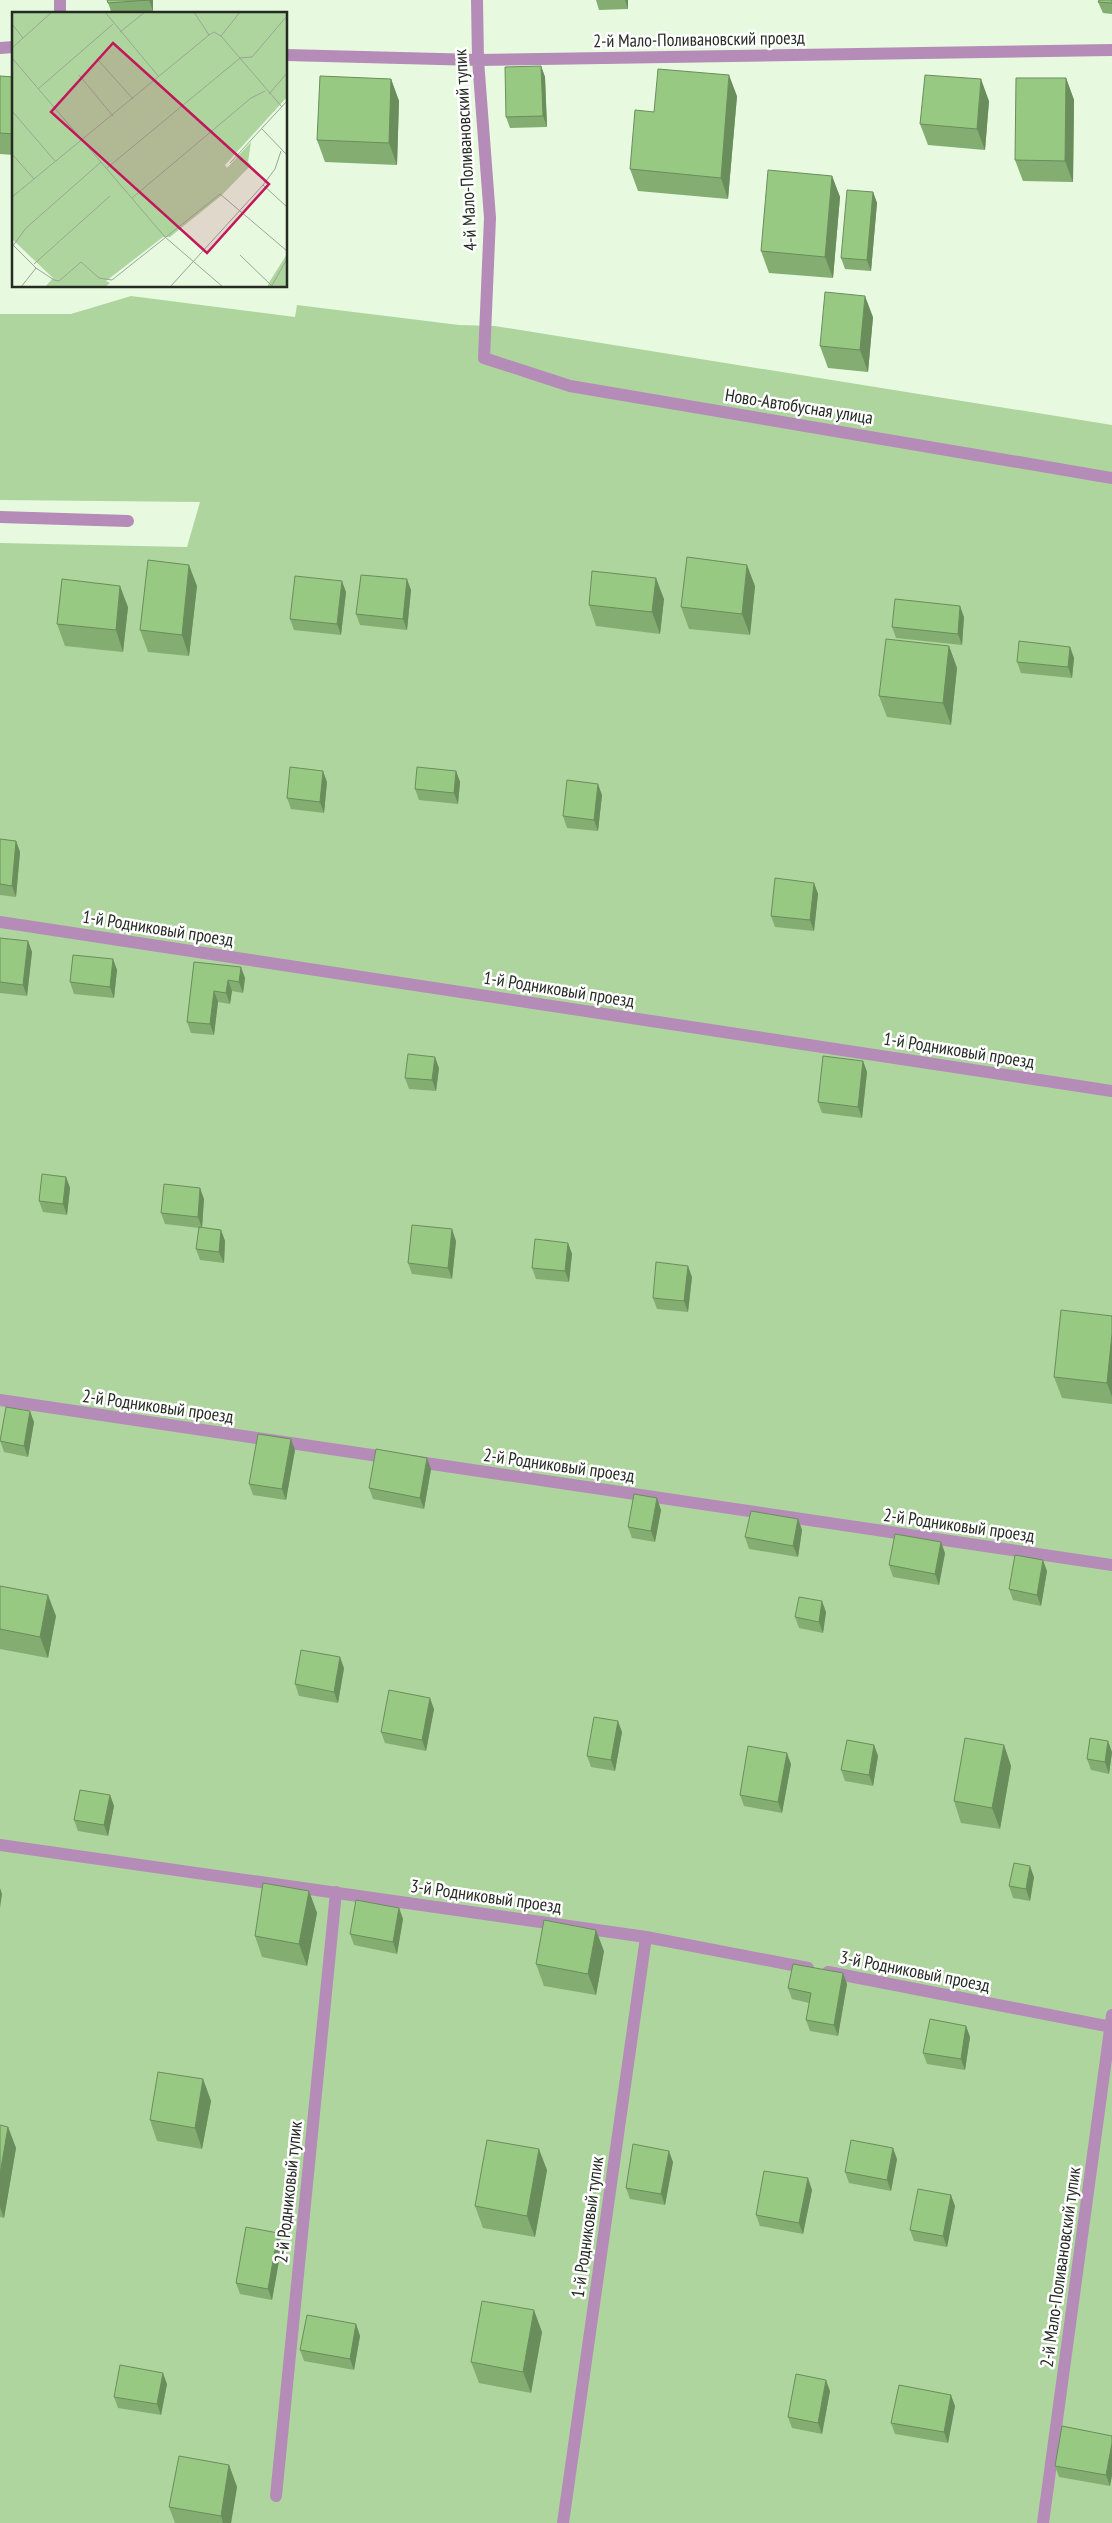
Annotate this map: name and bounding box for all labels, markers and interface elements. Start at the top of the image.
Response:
inset map [12,12,288,288]
street label: 2-й Мало-Поливановский проезд [593,26,805,52]
street label: 4-й Мало-Поливановский тупик [448,49,482,251]
street label: Ново-Автобусная улица [723,383,875,429]
street label: 1-й Родниковый проезд [81,905,235,951]
street label: 1-й Родниковый проезд [482,966,636,1012]
street label: 1-й Родниковый проезд [882,1027,1036,1073]
street label: 2-й Родниковый проезд [81,1384,235,1428]
street label: 2-й Родниковый проезд [482,1443,636,1487]
street label: 2-й Родниковый проезд [882,1503,1036,1547]
street label: 3-й Родниковый проезд [409,1874,563,1918]
street label: 3-й Родниковый проезд [838,1945,992,1997]
street label: 2-й Родниковый тупик [269,2120,307,2264]
street label: 1-й Родниковый тупик [566,2155,608,2299]
street label: 2-й Мало-Поливановский тупик [1035,2165,1085,2369]

